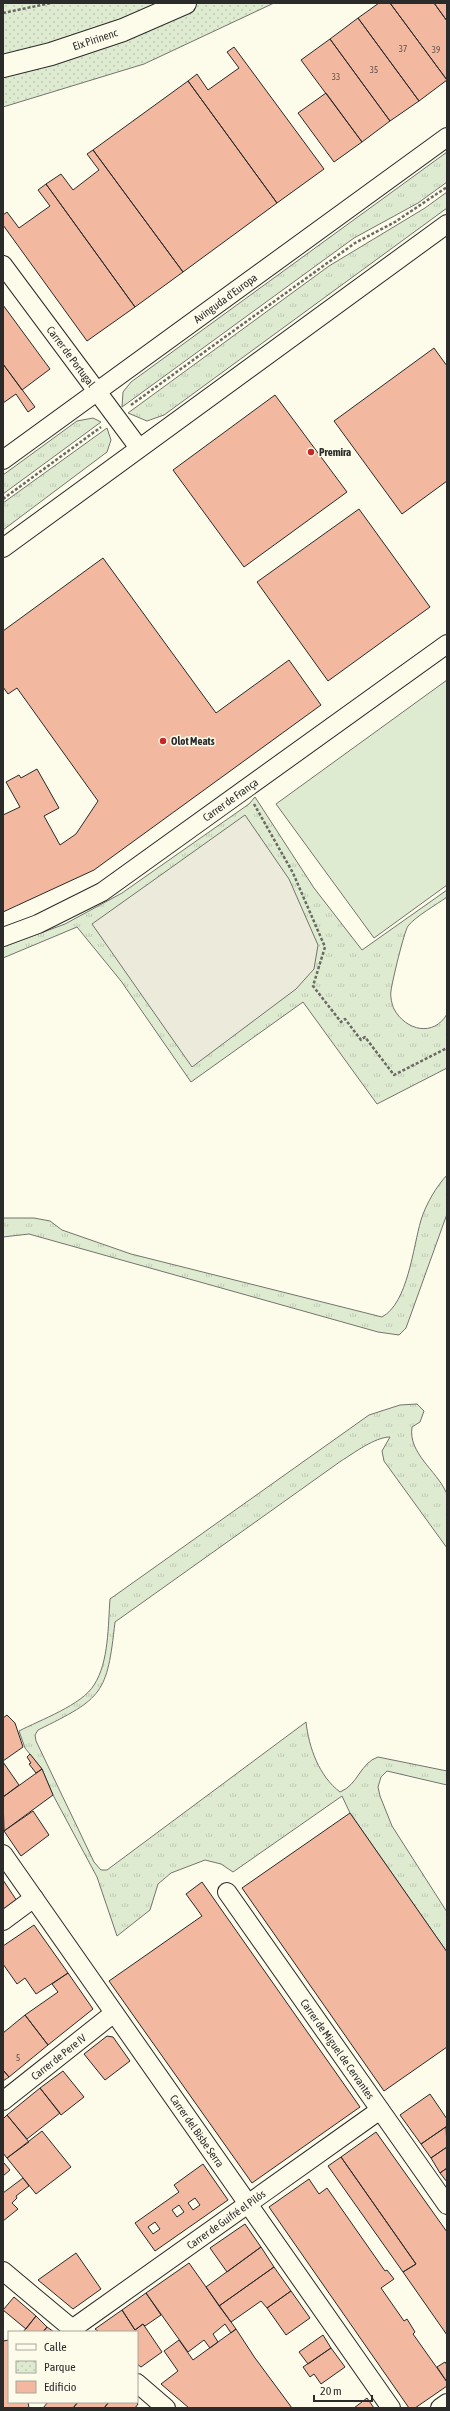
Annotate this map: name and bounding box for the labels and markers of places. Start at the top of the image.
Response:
place label: Premira [319,446,351,458]
marker: Premira [306,447,316,457]
place label: Olot Meats [171,735,215,747]
marker: Olot Meats [158,736,168,746]

